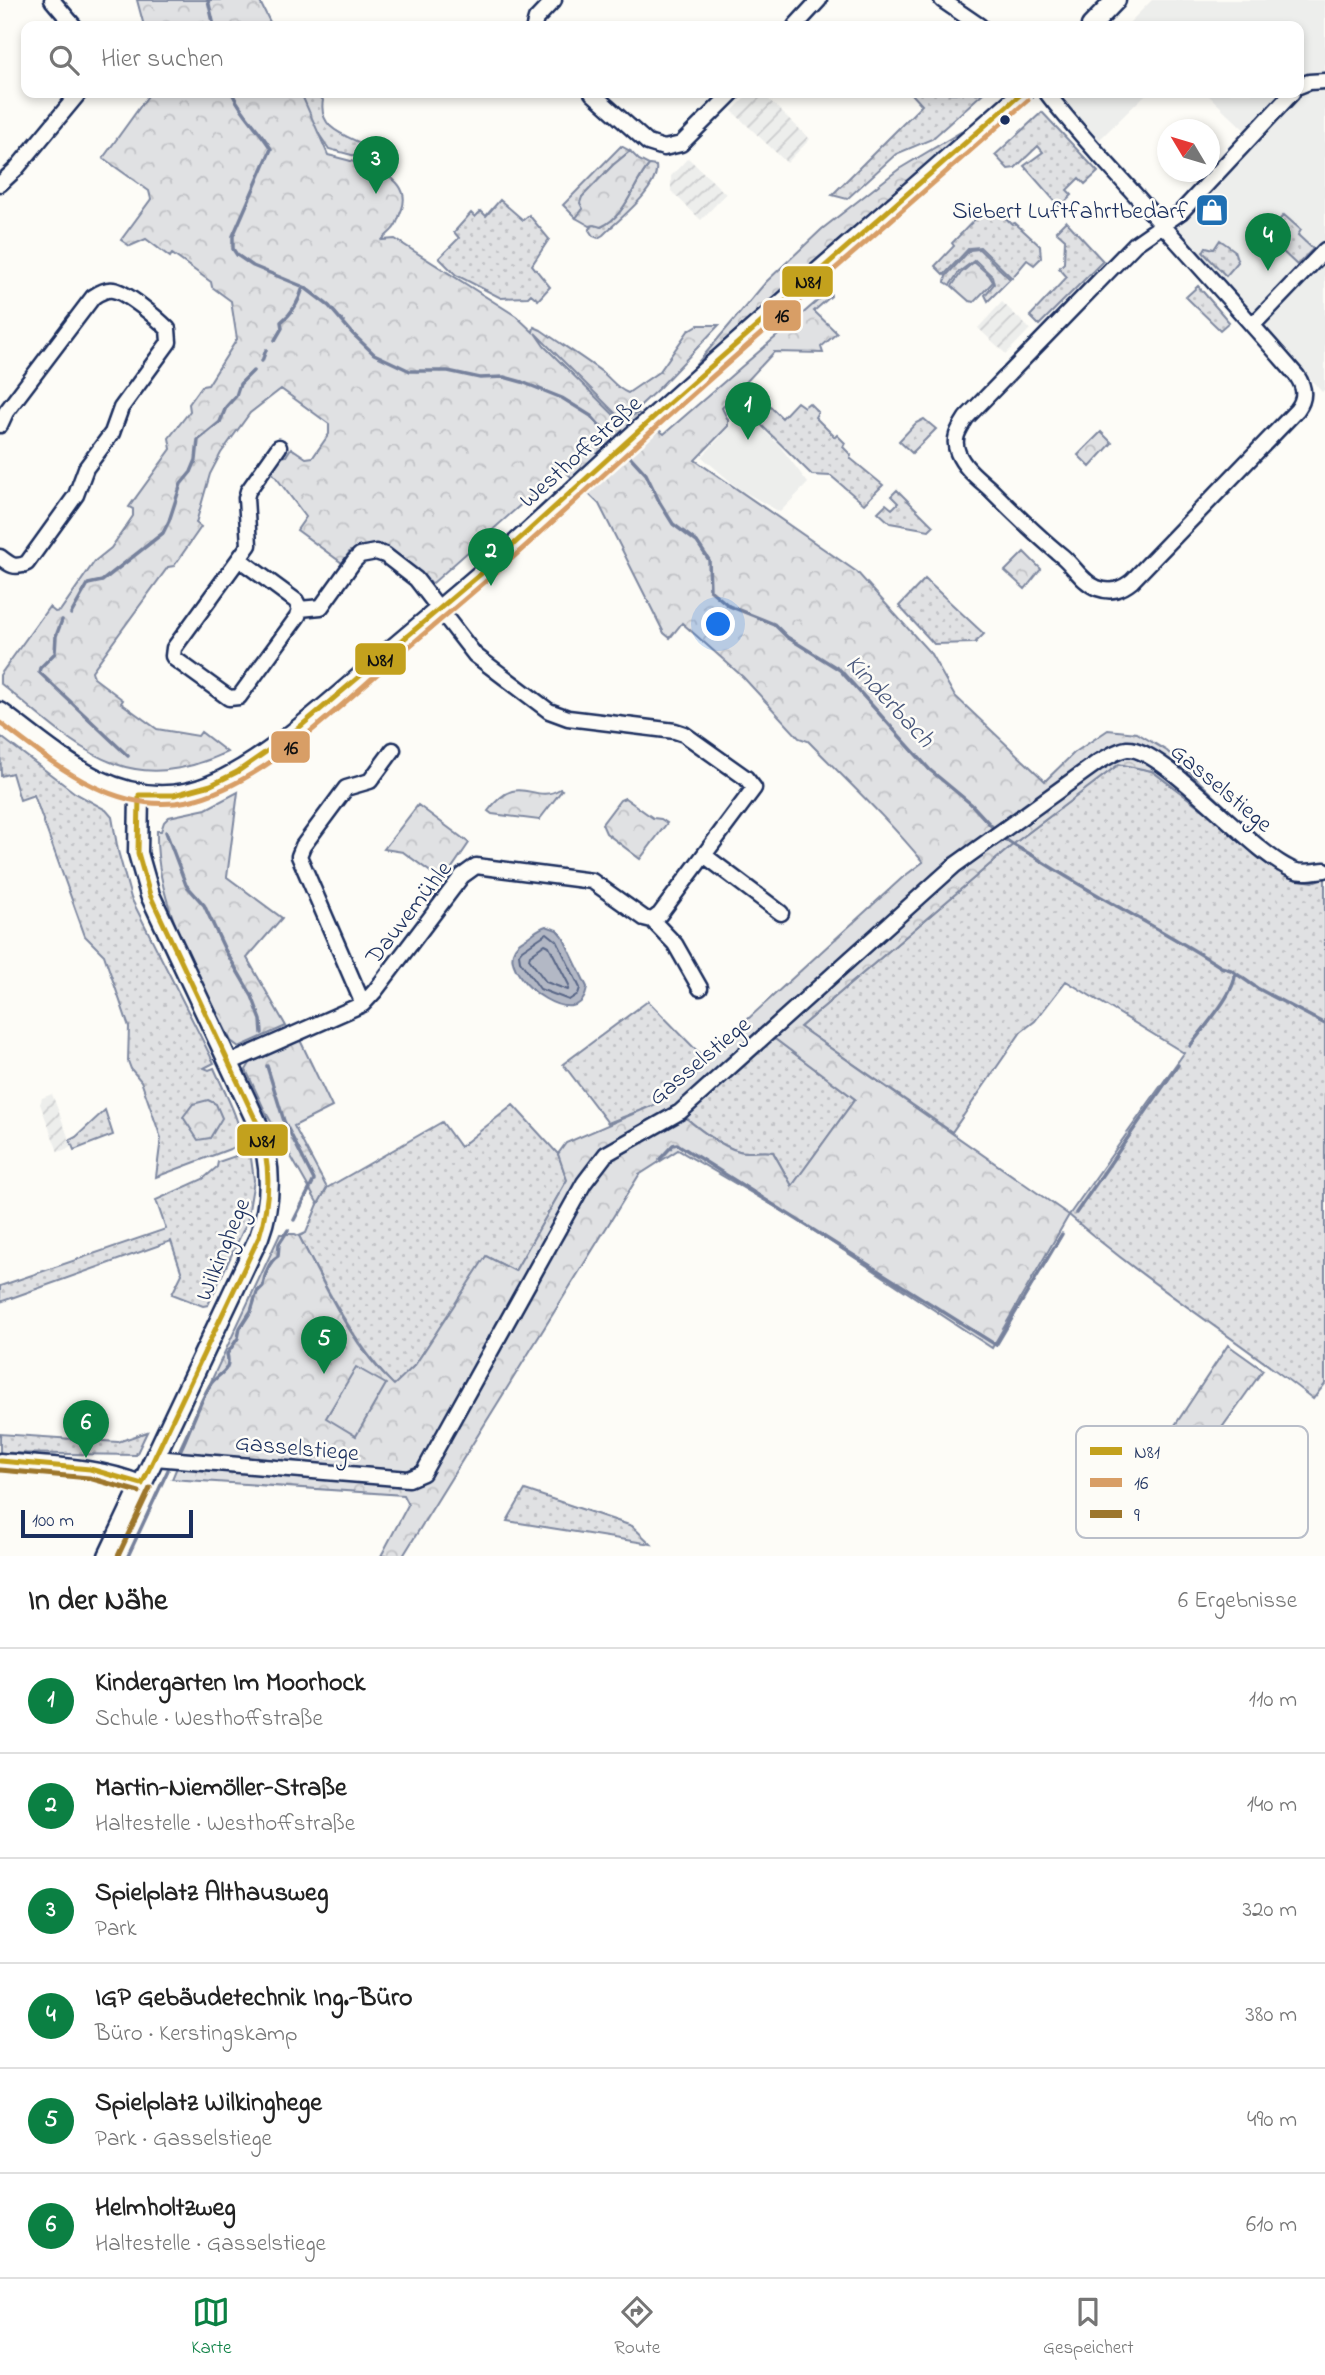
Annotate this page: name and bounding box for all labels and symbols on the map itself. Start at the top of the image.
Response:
unlabelled marker [998,113,1012,127]
north arrow [1157,119,1220,182]
pin: 3 [353,136,399,194]
shop icon: Siebert Luftfahrtbedarf [1193,191,1231,229]
place label: Siebert Luftfahrtbedarf [952,195,1189,230]
pin: 4 [1245,213,1291,271]
line badge: N81 [781,265,834,298]
text: N81 [795,270,821,297]
line badge: 16 [762,299,802,332]
text: 16 [775,304,790,331]
pin: 1 [725,382,771,440]
street label: Westhoffstraße [512,388,651,518]
pin: 2 [468,528,514,586]
your location [701,607,735,641]
line badge: N81 [354,642,407,676]
water label: Kinderbach [835,647,943,758]
text: N81 [367,648,393,675]
line badge: 16 [270,730,311,764]
text: 16 [284,736,299,763]
street label: Gasselstiege [1162,736,1279,842]
street label: Dauvemühle [358,854,462,974]
street label: Gasselstiege [642,1008,760,1115]
line badge: N81 [236,1123,289,1157]
text: N81 [249,1129,275,1156]
street label: Wilkinghege [188,1193,261,1307]
pin: 5 [301,1316,347,1374]
pin: 6 [63,1400,109,1458]
legend [1076,1426,1308,1538]
street label: Gasselstiege [233,1427,360,1472]
text: N81 [1134,1440,1160,1467]
text: 16 [1134,1471,1148,1498]
text: 9 [1134,1503,1140,1530]
scale bar [21,1507,192,1539]

